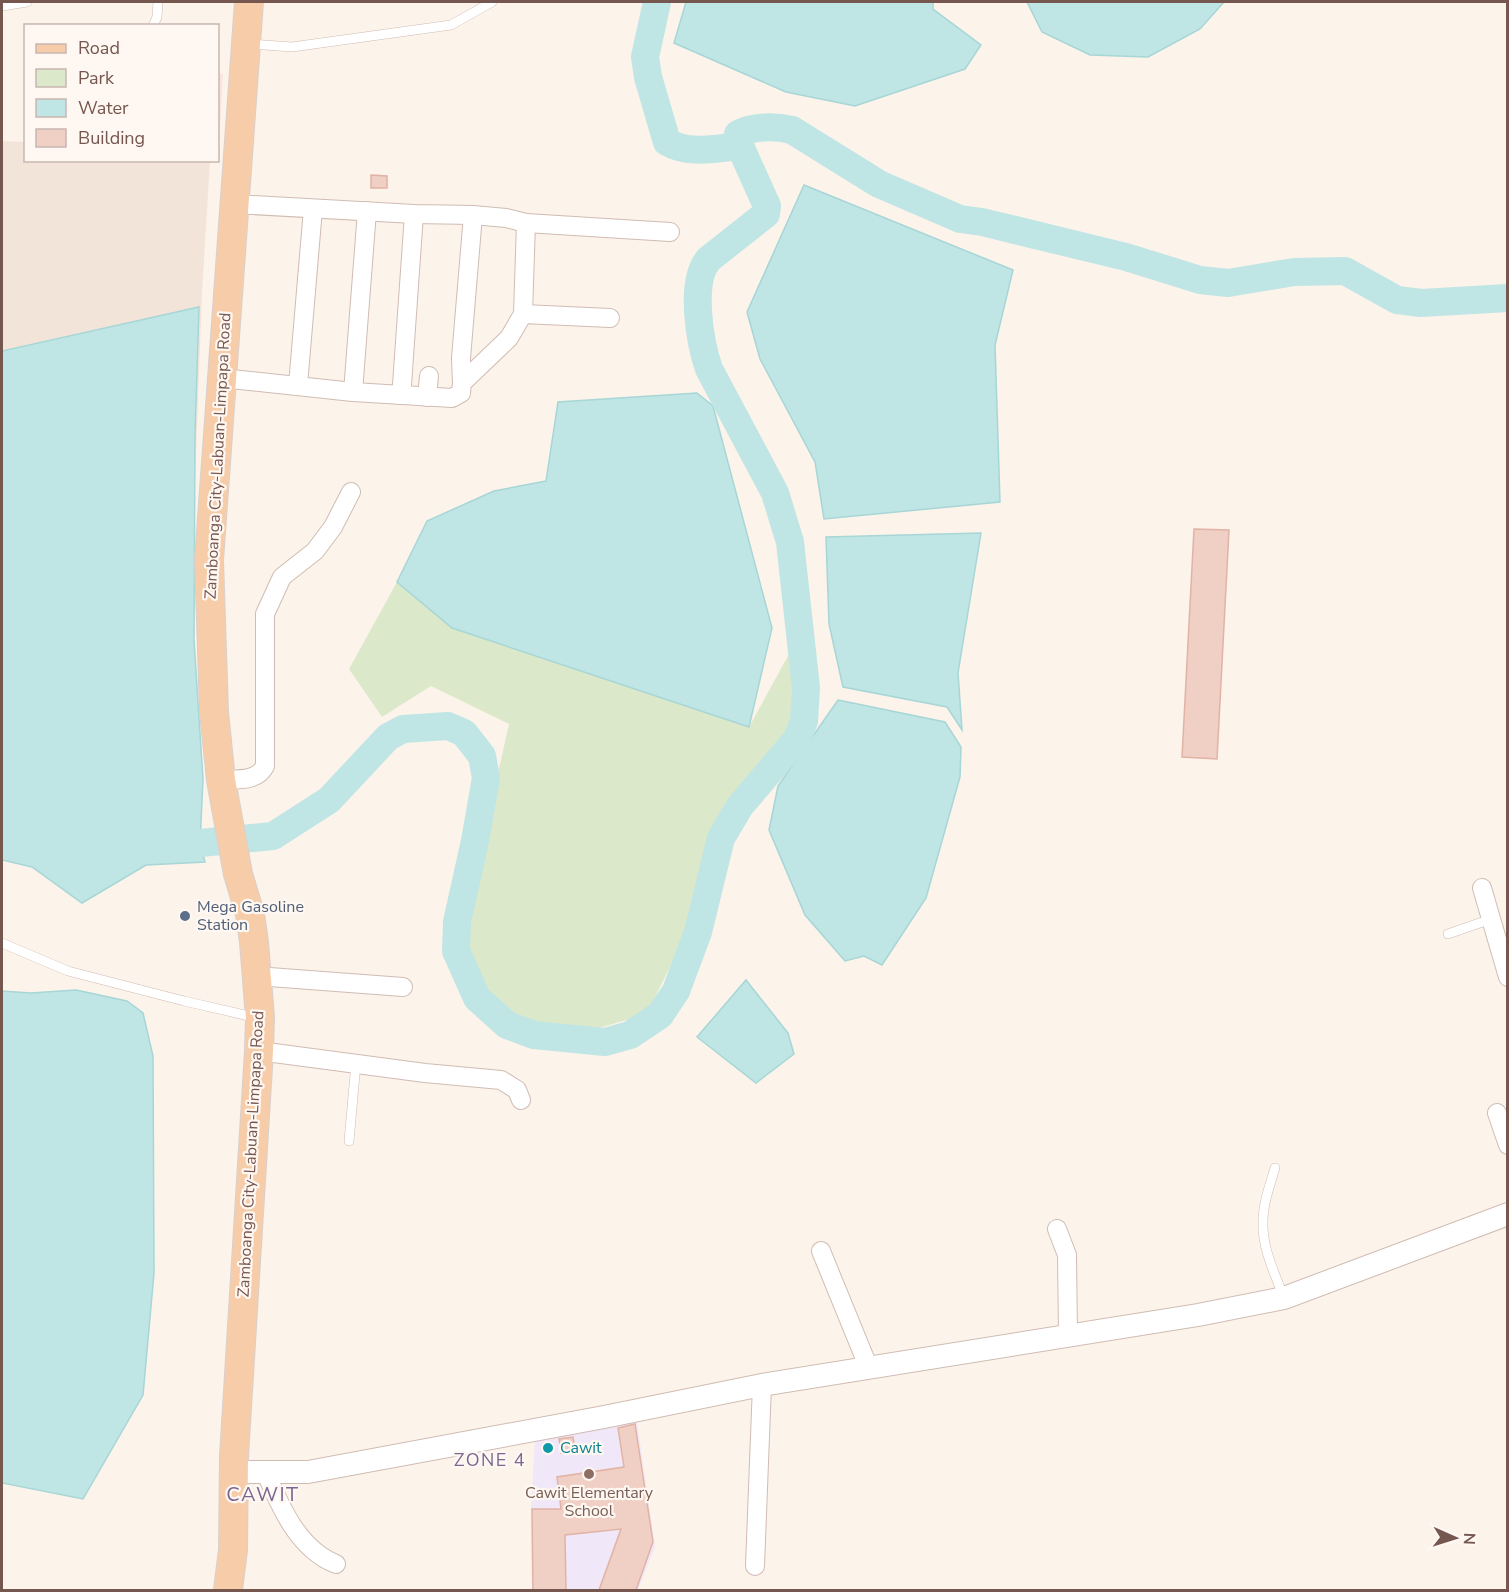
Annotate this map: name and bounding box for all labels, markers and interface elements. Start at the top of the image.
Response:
legend [24,24,219,162]
text: Road [78,36,120,60]
text: Park [78,66,115,90]
text: Water [78,96,129,120]
text: Building [78,126,145,150]
street label: Zamboanga City-Labuan-Limpapa Road [200,312,236,600]
place label: Mega Gasoline Station [197,896,304,936]
marker: Mega Gasoline Station [178,909,192,923]
street label: Zamboanga City-Labuan-Limpapa Road [233,1010,269,1298]
place label: Cawit [560,1437,602,1459]
marker: Cawit [541,1441,555,1455]
district label: ZONE 4 [454,1448,526,1472]
marker: Cawit Elementary School [582,1467,596,1481]
district label: CAWIT [226,1481,300,1508]
place label: Cawit Elementary School [525,1482,654,1522]
north arrow [1425,1508,1485,1568]
text: N [1458,1532,1480,1545]

